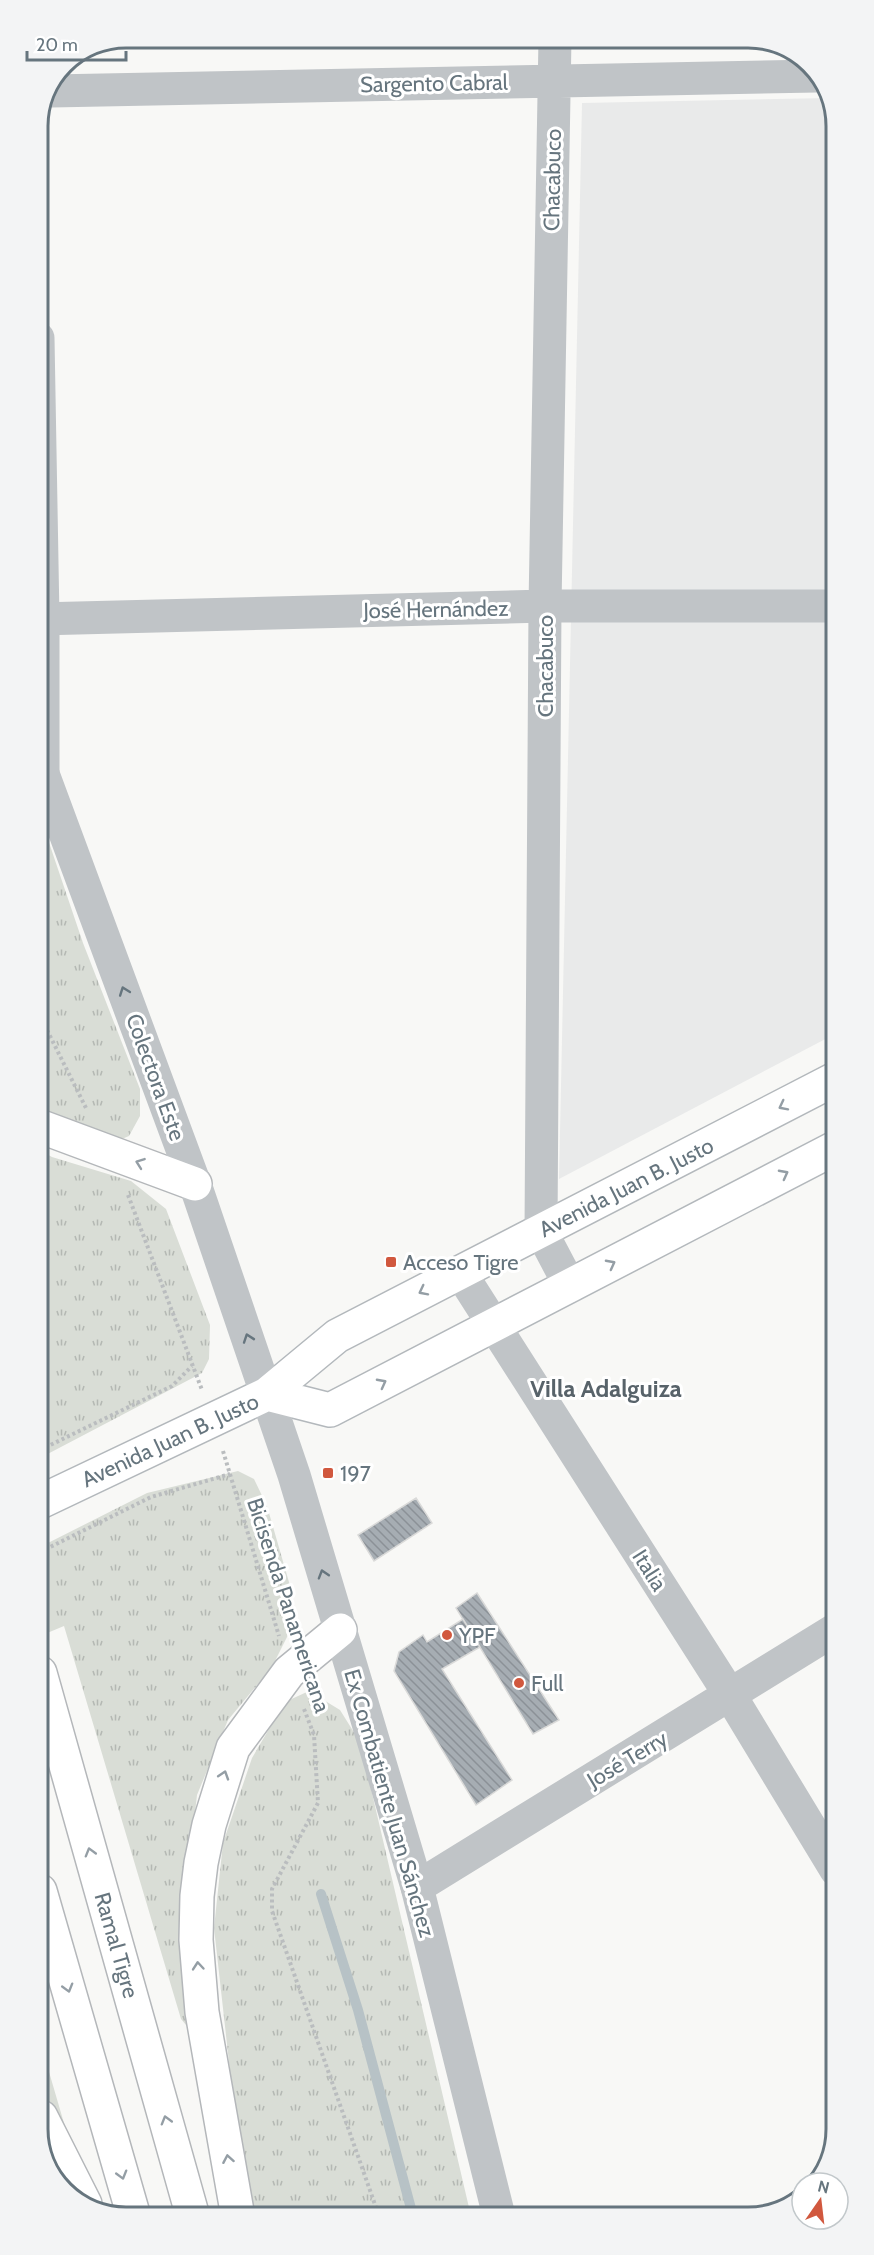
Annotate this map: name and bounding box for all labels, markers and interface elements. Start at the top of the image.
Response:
scale bar [27,24,126,62]
text: 20 m [36,34,78,56]
street label: Sargento Cabral [360,69,509,98]
street label: Chacabuco [538,129,567,231]
street label: José Hernández [362,595,509,624]
street label: Chacabuco [532,615,559,717]
one-way arrow [118,986,131,997]
street label: Colectora Este [120,1010,191,1144]
one-way arrow [778,1098,789,1110]
street label: Avenida Juan B. Justo [534,1132,718,1243]
one-way arrow [135,1157,146,1170]
one-way arrow [778,1170,789,1181]
place label: Acceso Tigre [403,1249,518,1276]
marker: Acceso Tigre [384,1255,398,1269]
one-way arrow [605,1260,616,1272]
one-way arrow [418,1283,429,1295]
one-way arrow [243,1333,256,1344]
district label: Villa Adalguiza [530,1374,682,1403]
one-way arrow [376,1379,387,1390]
street label: Avenida Juan B. Justo [77,1388,263,1493]
place label: 197 [340,1460,371,1487]
marker: 197 [321,1466,335,1480]
street label: Bicisenda Panamericana [241,1494,336,1716]
street label: Italia [627,1545,673,1596]
one-way arrow [318,1569,330,1579]
place label: YPF [458,1622,496,1649]
marker: YPF [440,1628,454,1642]
street label: Ex Combatiente Juan Sánchez [338,1666,441,1940]
place label: Full [531,1670,564,1697]
marker: Full [512,1676,526,1690]
street label: José Terry [581,1725,672,1794]
one-way arrow [217,1770,230,1781]
one-way arrow [85,1847,98,1857]
street label: Ramal Tigre [89,1889,144,2001]
one-way arrow [192,1962,205,1971]
one-way arrow [61,1982,73,1992]
one-way arrow [161,2115,173,2126]
one-way arrow [222,2154,234,2164]
one-way arrow [115,2169,127,2180]
north arrow [790,2171,850,2231]
text: N [816,2176,831,2198]

